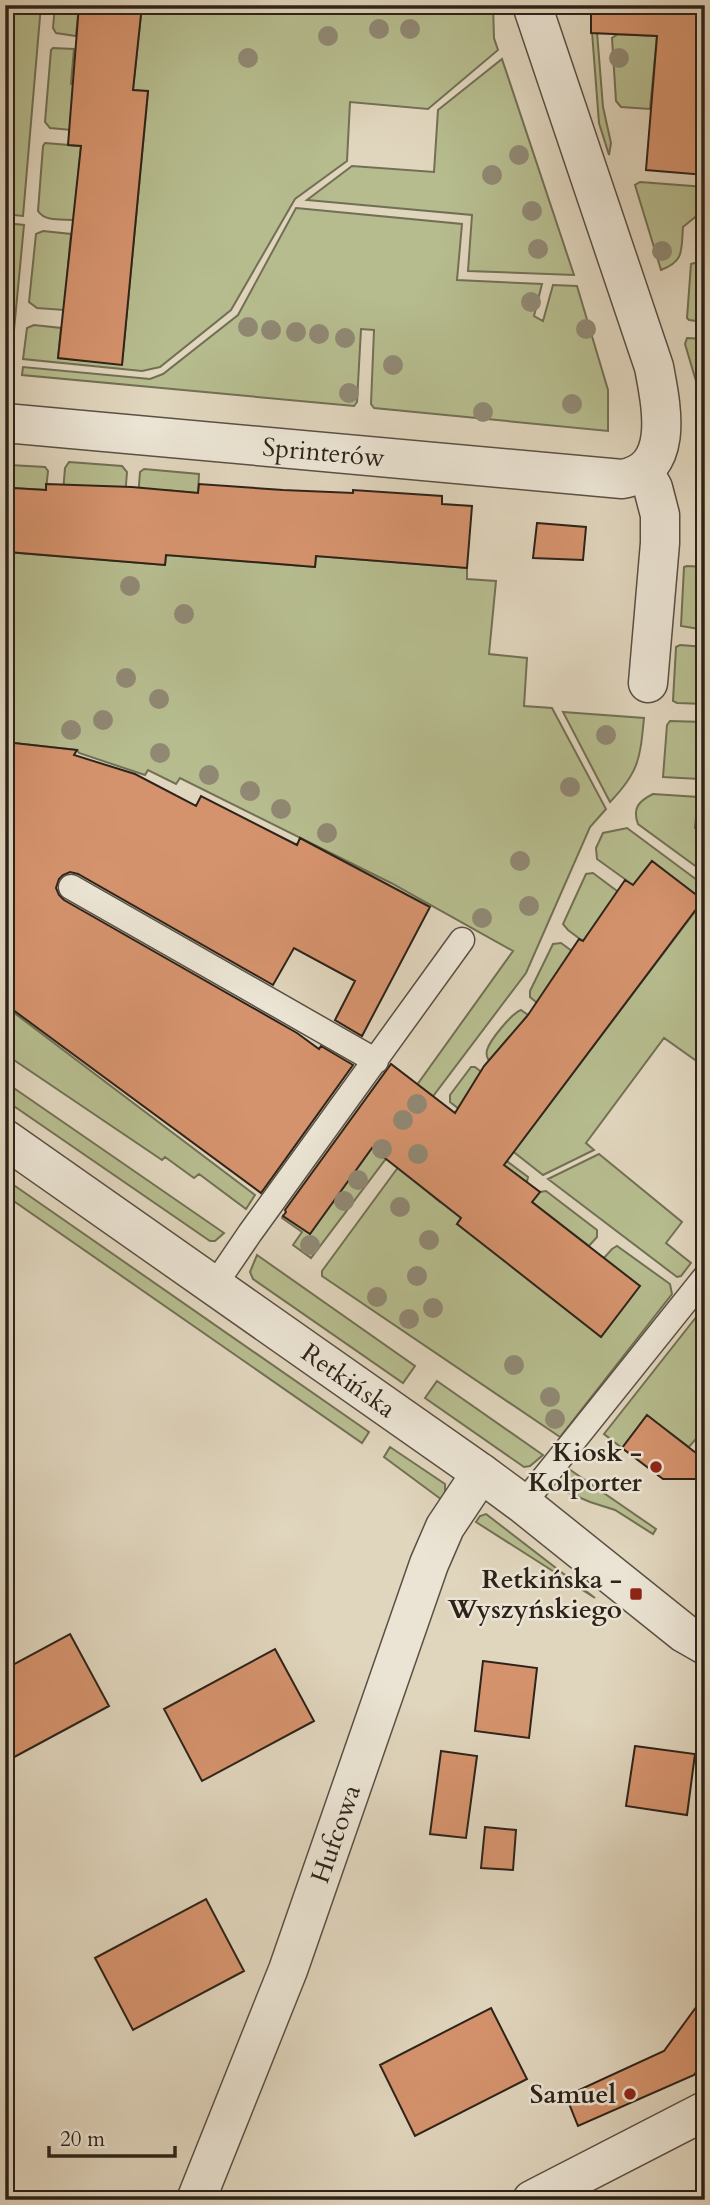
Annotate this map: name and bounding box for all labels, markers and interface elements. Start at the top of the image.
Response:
street label: Sprinterów [261,429,387,475]
street label: Retkińska [294,1335,403,1426]
place label: Kiosk - Kolporter [528,1435,643,1500]
marker: Kiosk - Kolporter [648,1459,664,1475]
place label: Retkińska - Wyszyńskiego [447,1562,622,1627]
marker: Retkińska - Wyszyńskiego [628,1586,644,1602]
street label: Hufcowa [303,1780,369,1888]
place label: Samuel [530,2077,616,2112]
marker: Samuel [622,2086,638,2102]
scale bar [49,2114,175,2158]
text: 20 m [60,2125,105,2154]

